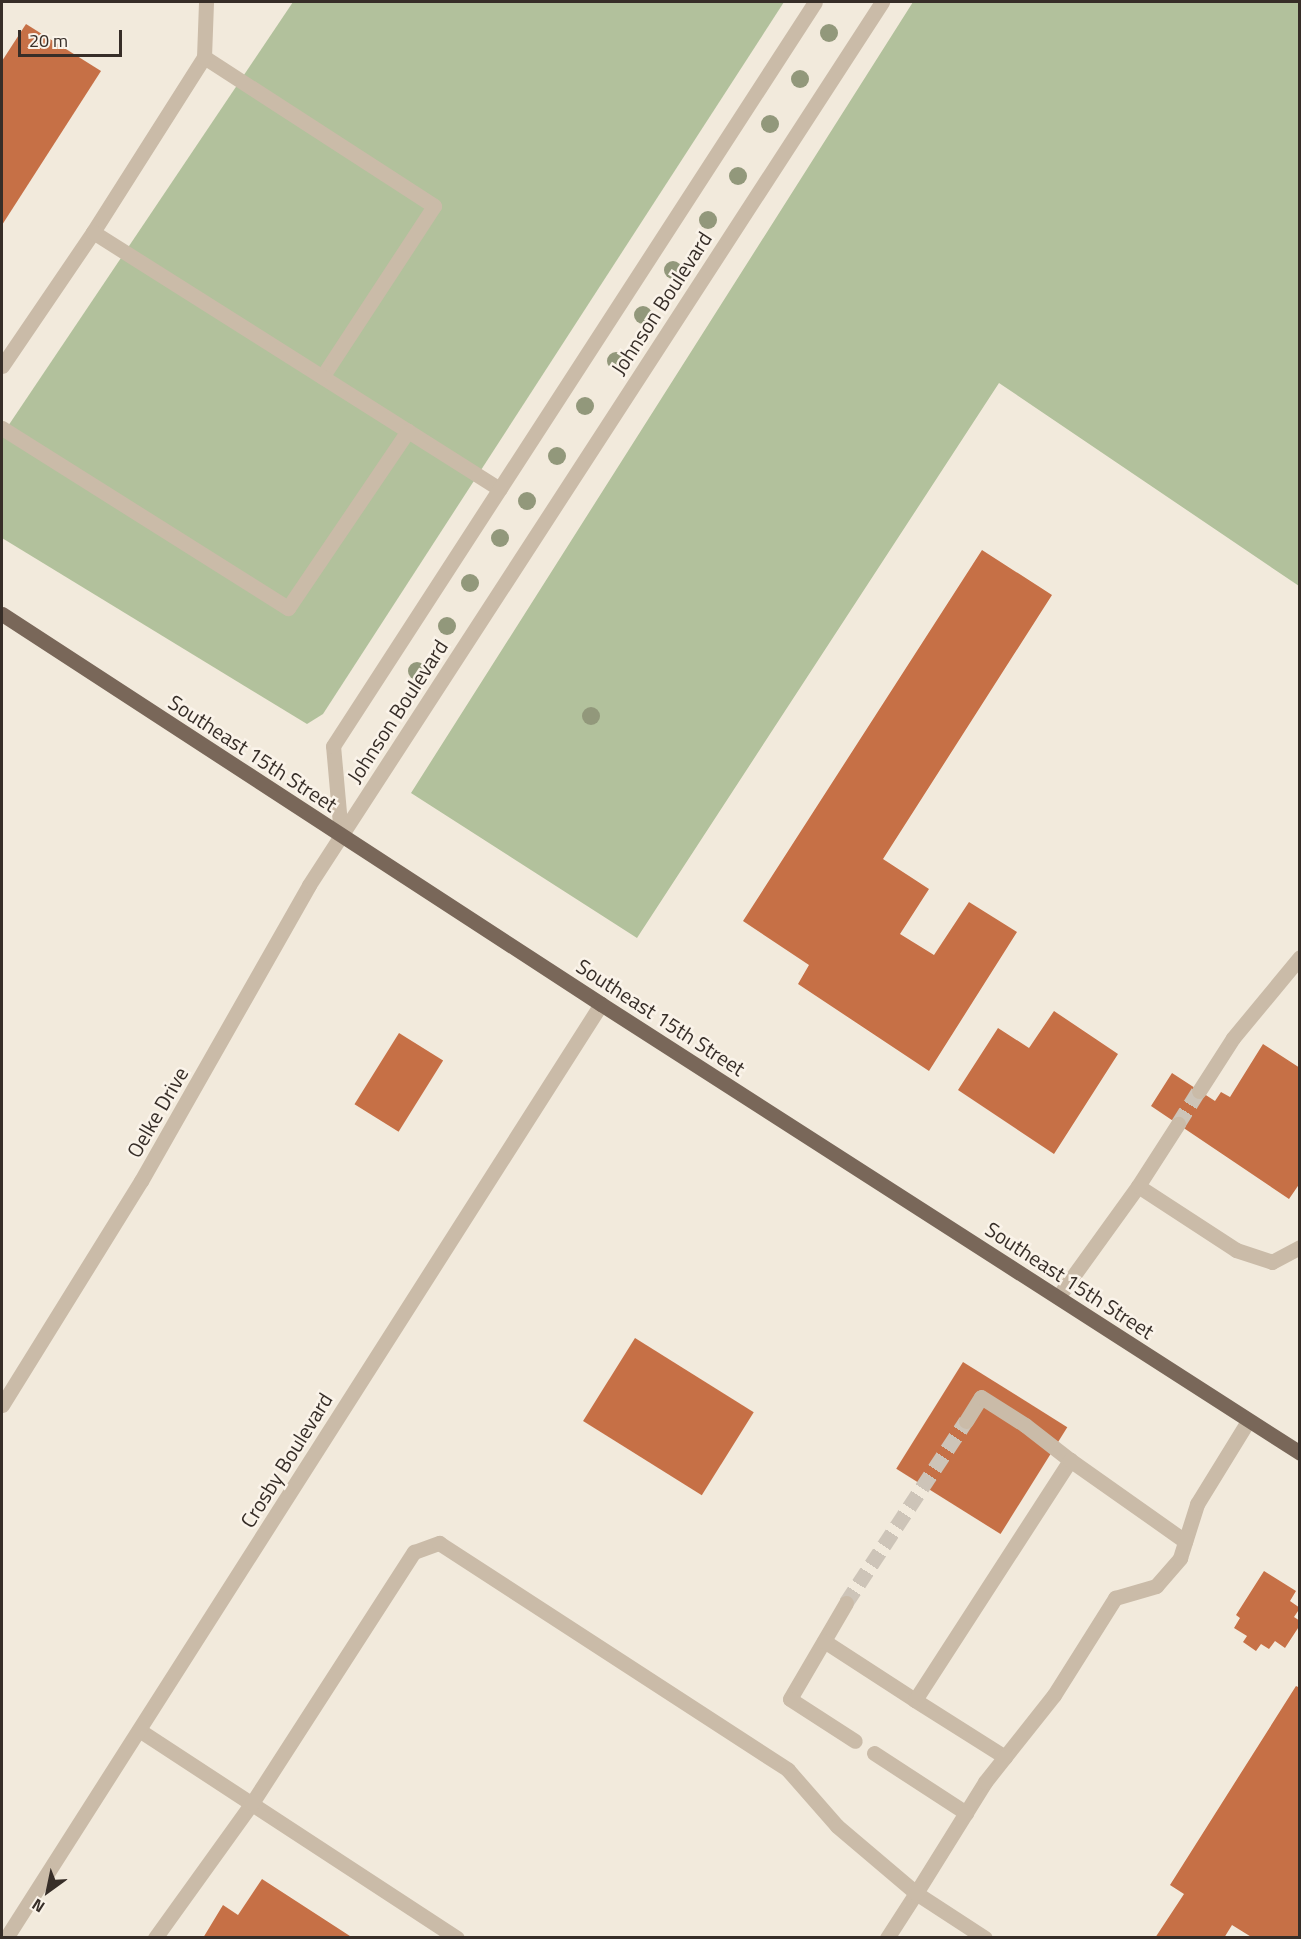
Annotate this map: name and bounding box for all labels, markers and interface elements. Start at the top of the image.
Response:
scale bar [21,18,124,56]
text: 20 m [29,27,68,54]
street label: Johnson Boulevard [605,227,717,379]
street label: Johnson Boulevard [341,635,453,787]
street label: Southeast 15th Street [164,689,342,817]
street label: Southeast 15th Street [572,953,750,1081]
street label: Oelke Drive [121,1062,193,1162]
street label: Southeast 15th Street [981,1216,1159,1344]
street label: Crosby Boulevard [235,1388,337,1532]
north arrow [18,1861,78,1921]
text: N [27,1893,49,1919]

